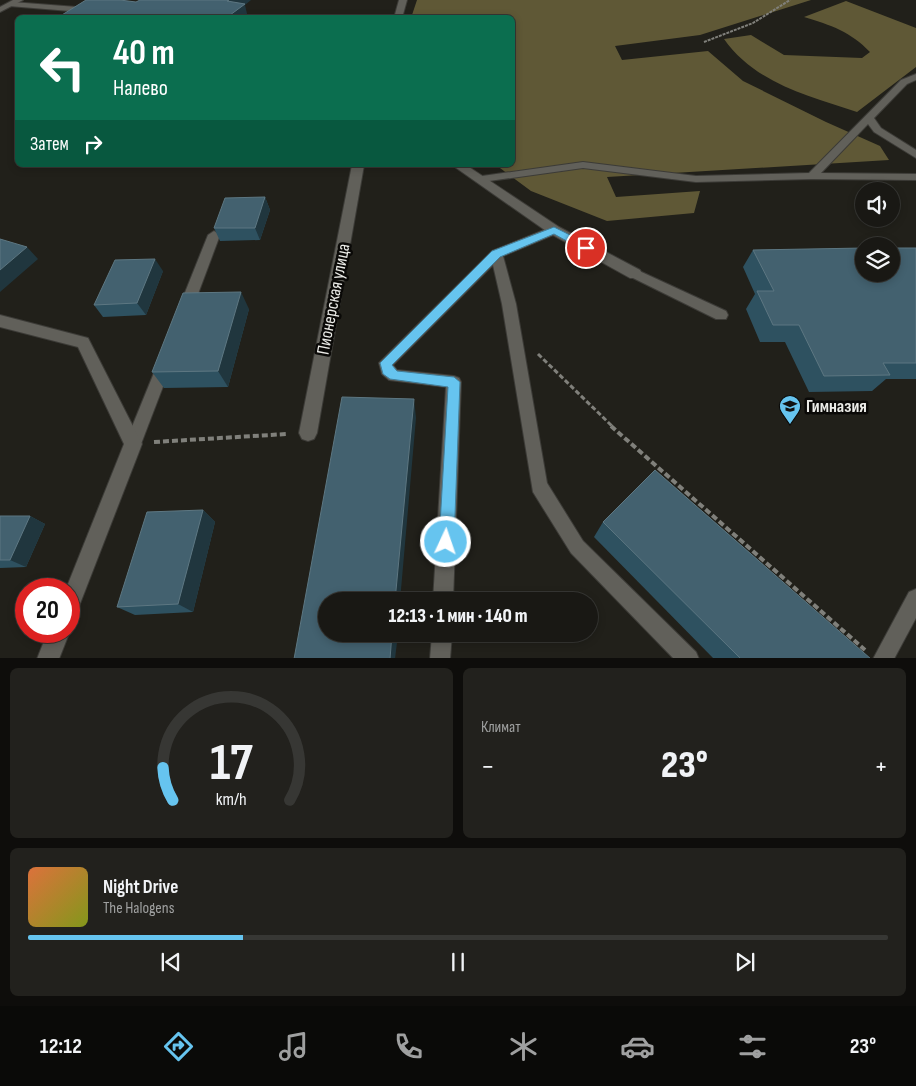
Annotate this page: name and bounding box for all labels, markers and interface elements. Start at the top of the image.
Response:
text: 40 m [113,32,175,75]
icon: left [30,35,95,100]
text: Налево [113,75,168,102]
icon: right [79,130,107,158]
text: Затем [30,133,69,156]
map controls [855,182,900,282]
button: sound [855,182,900,227]
pin [565,227,607,269]
icon: arrive [572,234,600,262]
button: layers [855,237,900,282]
street label: Пионерская улица [312,242,355,356]
school or university icon: Гимназия [778,394,802,425]
place label: Гимназия [806,396,867,417]
position arrow [419,515,471,567]
speed limit sign: 20 [15,578,80,643]
text: 12:13 · 1 мин · 140 m [388,605,528,628]
text: Климат [481,718,521,737]
text: 17 [210,732,253,795]
text: 23° [661,743,708,788]
text: − [481,750,495,783]
text: + [874,750,888,783]
text: km/h [216,789,247,810]
text: Night Drive [103,876,178,899]
text: The Halogens [103,899,174,918]
icon: previous [157,948,185,976]
icon: pause [444,948,472,976]
icon: next [731,948,759,976]
icon: directions [161,1029,196,1064]
icon: music [276,1029,311,1064]
icon: phone [391,1029,426,1064]
icon: climate [506,1029,541,1064]
icon: car [620,1029,655,1064]
icon: filters [735,1029,770,1064]
text: 12:12 [40,1033,82,1060]
text: 23° [850,1033,876,1060]

